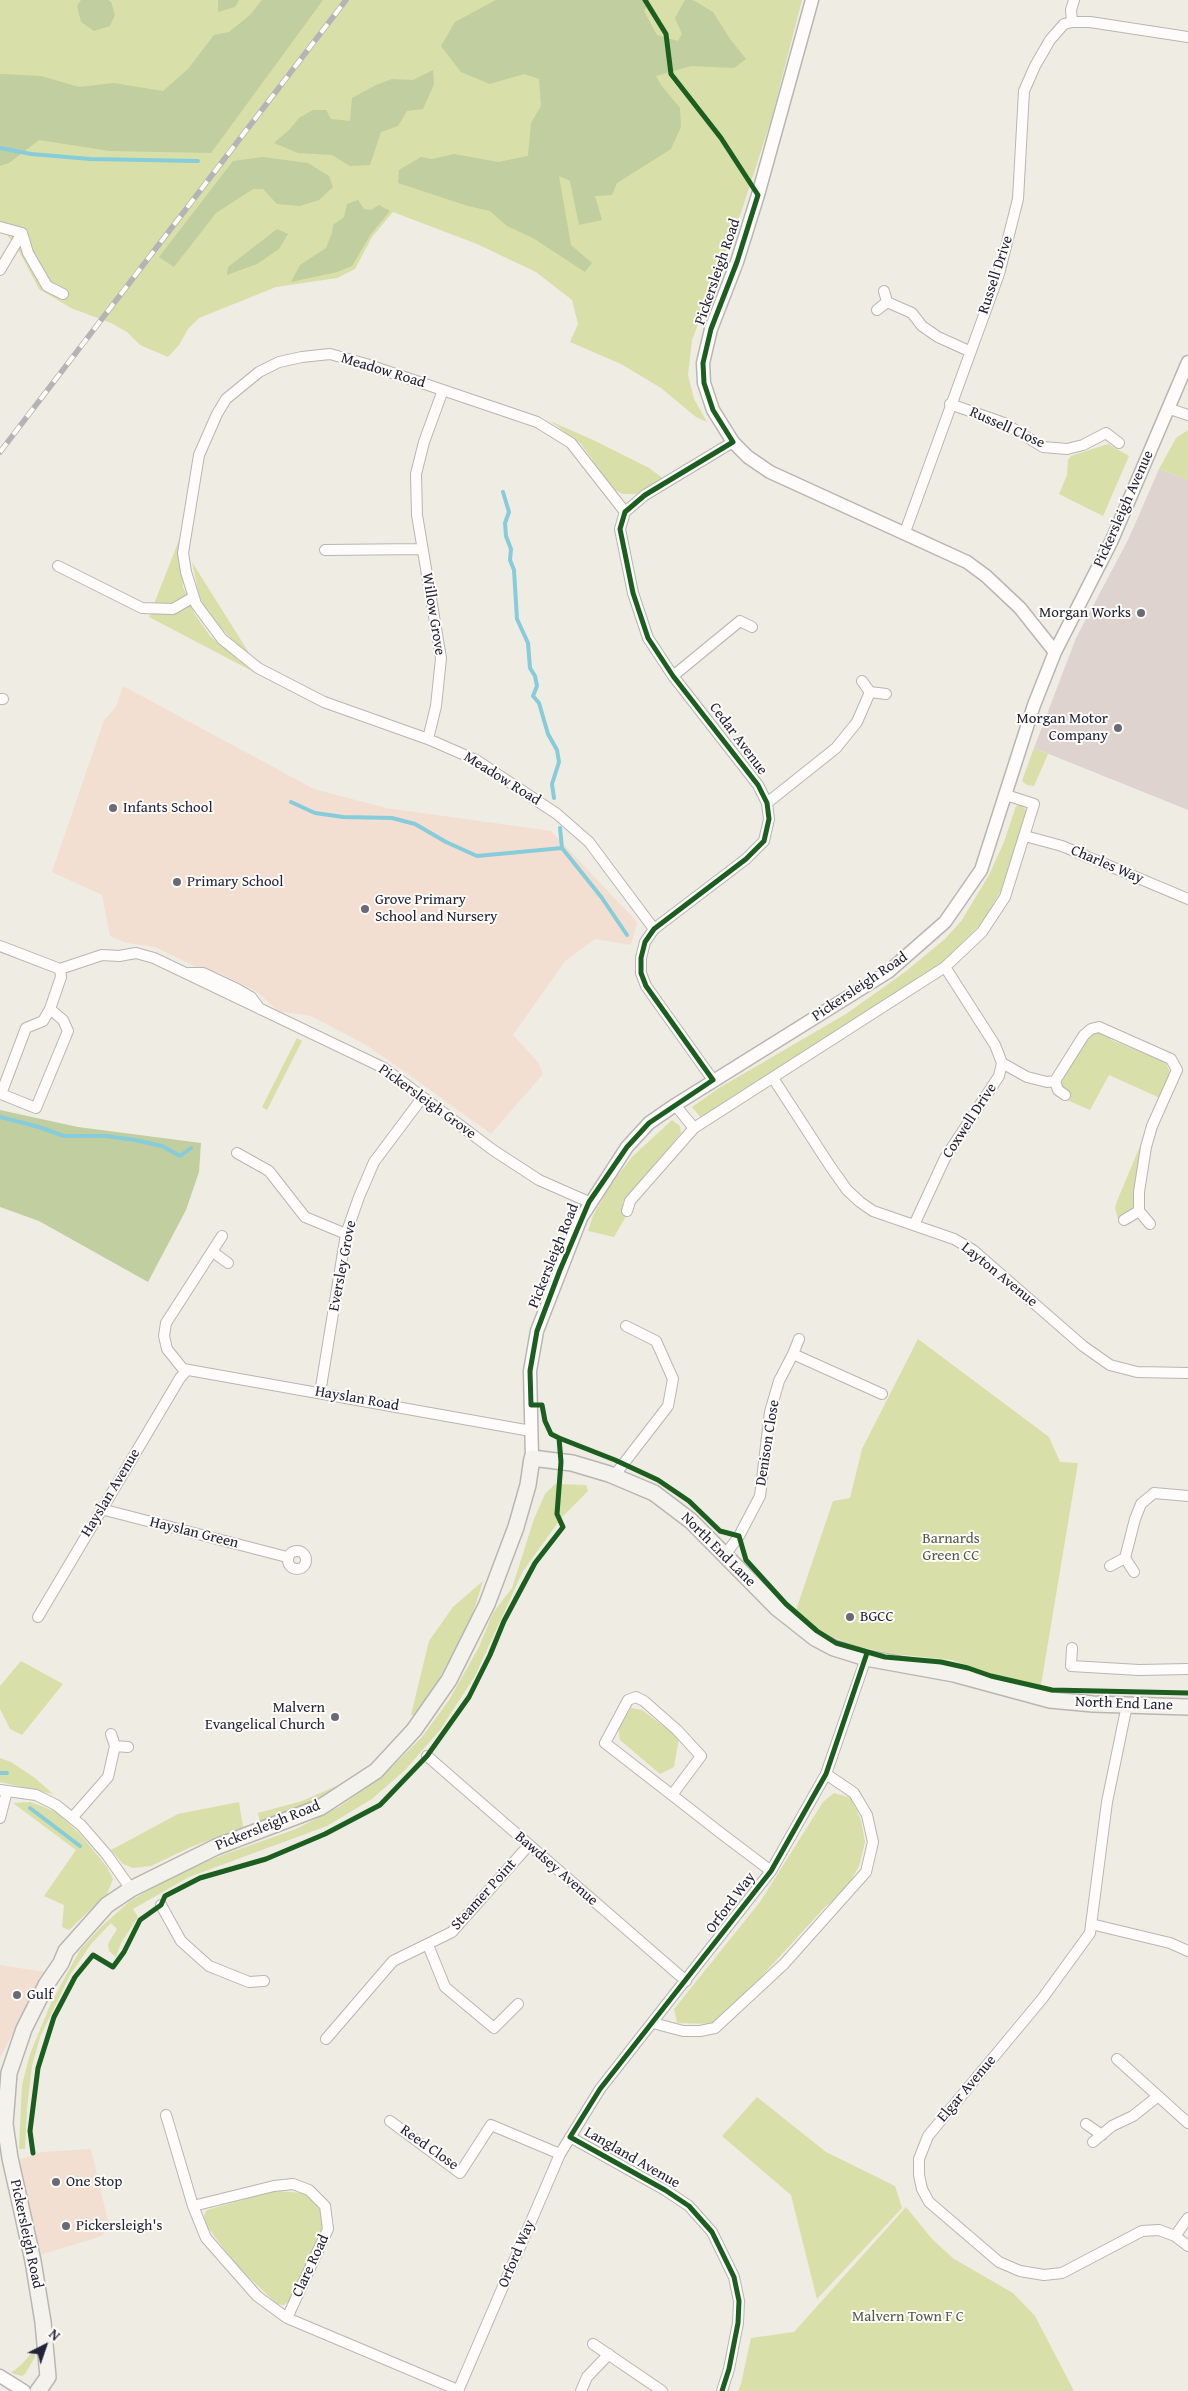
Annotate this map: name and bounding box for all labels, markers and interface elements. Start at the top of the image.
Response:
street label: Pickersleigh Road [691,216,745,328]
street label: Russell Drive [975,234,1017,316]
street label: Meadow Road [339,350,427,392]
street label: Russell Close [967,403,1047,453]
street label: Pickersleigh Avenue [1090,448,1158,570]
street label: Willow Grove [418,572,448,656]
place label: Morgan Works [1039,604,1131,622]
marker: Morgan Works [1135,607,1147,619]
street label: Cedar Avenue [705,699,771,779]
place label: Morgan Motor Company [1017,710,1108,745]
marker: Morgan Motor Company [1112,722,1124,734]
street label: Meadow Road [460,748,544,810]
place label: Infants School [123,799,213,817]
marker: Infants School [107,802,119,814]
street label: Charles Way [1068,842,1146,888]
place label: Primary School [187,873,283,891]
marker: Primary School [171,876,183,888]
place label: Grove Primary School and Nursery [375,891,498,926]
marker: Grove Primary School and Nursery [359,903,371,915]
street label: Pickersleigh Road [809,948,911,1026]
street label: Pickersleigh Grove [375,1061,479,1143]
street label: Coxwell Drive [939,1080,1001,1162]
street label: Pickersleigh Road [525,1201,583,1311]
street label: Eversley Grove [325,1219,361,1313]
street label: Layton Avenue [957,1239,1041,1311]
street label: Hayslan Road [314,1383,400,1415]
street label: Denison Close [752,1399,784,1487]
street label: Hayslan Avenue [78,1446,144,1540]
street label: North End Lane [677,1509,759,1591]
street label: Hayslan Green [148,1513,240,1553]
park label: Barnards Green CC [922,1530,980,1565]
place label: BGCC [860,1608,894,1626]
marker: BGCC [844,1611,856,1623]
street label: North End Lane [1075,1693,1173,1715]
place label: Malvern Evangelical Church [205,1699,325,1734]
marker: Malvern Evangelical Church [329,1711,341,1723]
street label: Pickersleigh Road [213,1797,323,1855]
street label: Bawdsey Avenue [511,1828,601,1910]
street label: Steamer Point [447,1856,521,1934]
street label: Orford Way [702,1869,760,1937]
place label: Gulf [27,1986,53,2004]
marker: Gulf [11,1989,23,2001]
street label: Elgar Avenue [934,2052,1000,2126]
street label: Reed Close [396,2121,462,2175]
street label: Langland Avenue [581,2123,683,2193]
place label: One Stop [66,2173,122,2191]
marker: One Stop [50,2176,62,2188]
street label: Pickersleigh Road [6,2178,46,2290]
place label: Pickersleigh's [76,2217,162,2235]
street label: Orford Way [495,2217,539,2291]
marker: Pickersleigh's [60,2220,72,2232]
street label: Clare Road [289,2232,333,2300]
park label: Malvern Town F C [852,2308,964,2326]
north arrow [20,2321,70,2371]
text: N [45,2324,65,2345]

